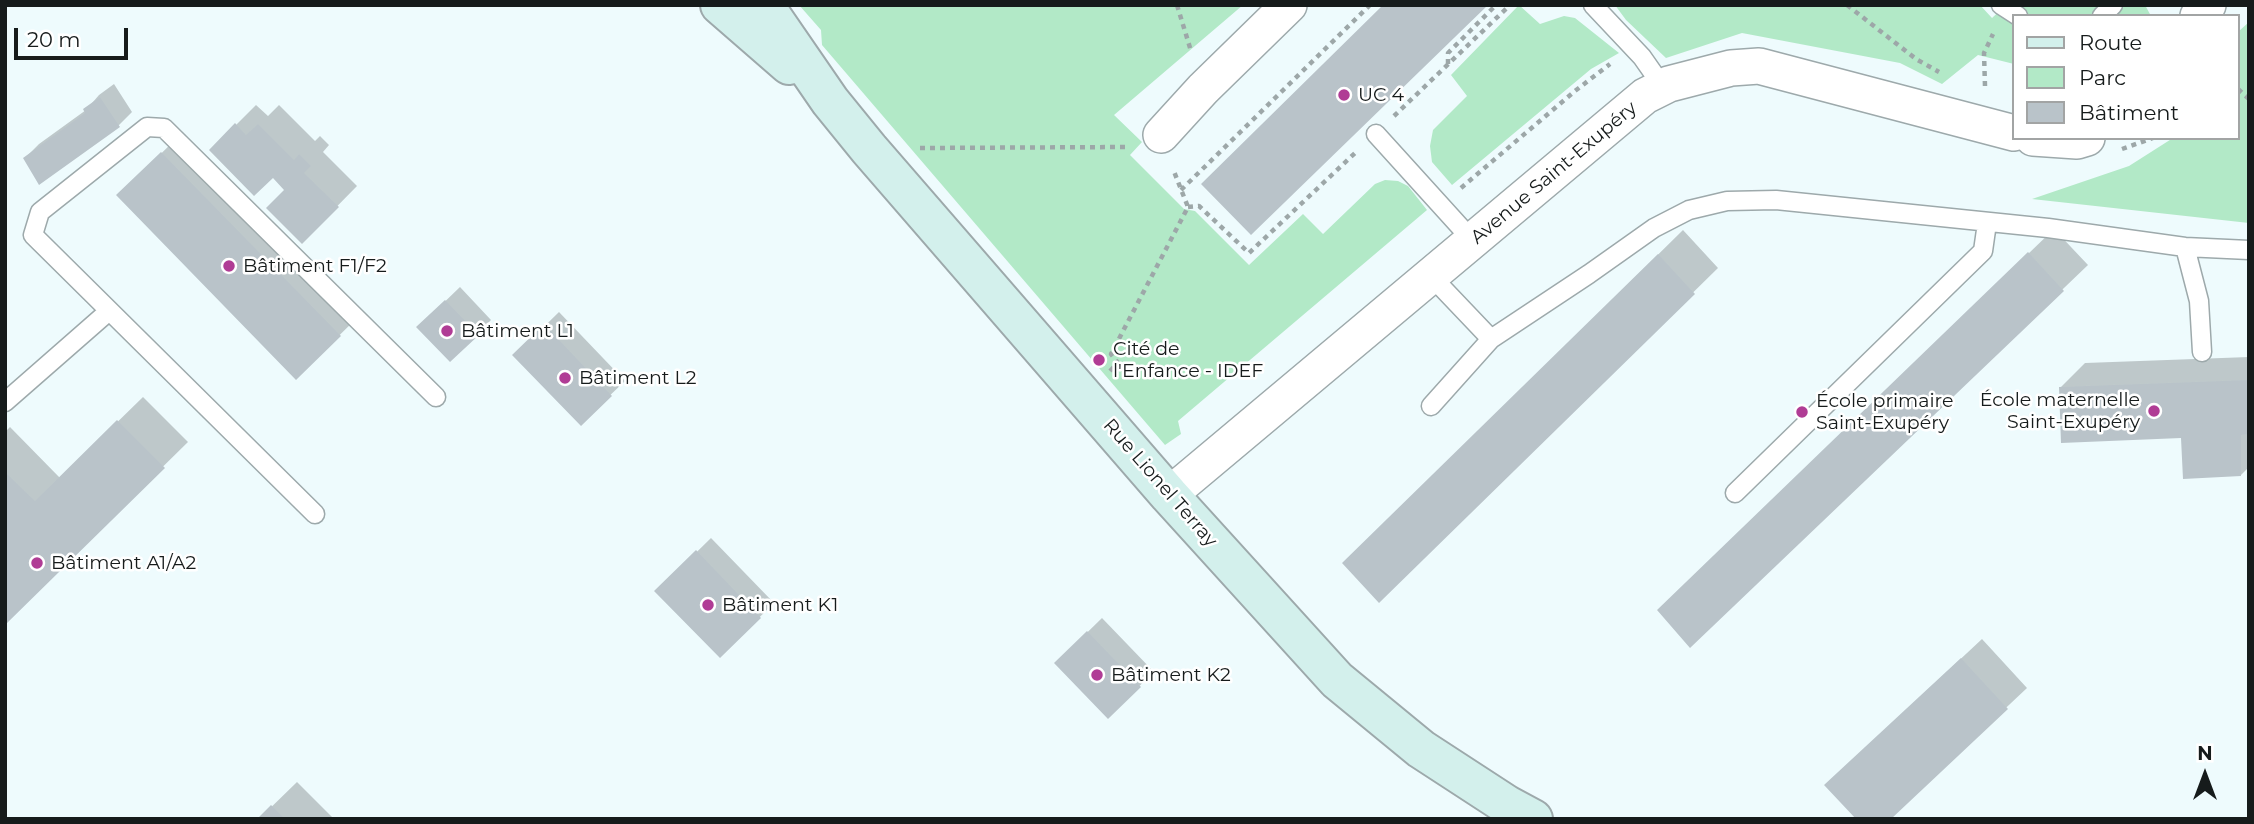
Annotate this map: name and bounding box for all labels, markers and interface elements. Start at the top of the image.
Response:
scale bar [18,14,131,58]
legend [2012,14,2240,140]
text: 20 m [27,27,81,52]
text: Route [2079,30,2142,55]
text: Parc [2079,65,2126,90]
place label: UC 4 [1358,84,1404,106]
marker: UC 4 [1336,87,1352,103]
street label: Avenue Saint-Exupéry [1466,97,1642,249]
text: Bâtiment [2079,100,2179,125]
place label: Bâtiment F1/F2 [243,255,387,277]
marker: Bâtiment F1/F2 [221,258,237,274]
place label: Bâtiment L1 [461,320,574,342]
marker: Bâtiment L1 [439,323,455,339]
place label: Cité de l'Enfance - IDEF [1113,338,1263,382]
marker: Cité de l'Enfance - IDEF [1091,352,1107,368]
place label: Bâtiment L2 [579,367,697,389]
marker: Bâtiment L2 [557,370,573,386]
place label: École maternelle Saint-Exupéry [1980,389,2140,433]
place label: École primaire Saint-Exupéry [1816,390,1953,434]
marker: École maternelle Saint-Exupéry [2146,403,2162,419]
marker: École primaire Saint-Exupéry [1794,404,1810,420]
street label: Rue Lionel Terray [1098,414,1222,552]
place label: Bâtiment A1/A2 [51,552,196,574]
marker: Bâtiment A1/A2 [29,555,45,571]
place label: Bâtiment K1 [722,594,838,616]
marker: Bâtiment K1 [700,597,716,613]
place label: Bâtiment K2 [1111,664,1231,686]
marker: Bâtiment K2 [1089,667,1105,683]
north arrow [2170,740,2240,810]
text: N [2197,742,2213,765]

